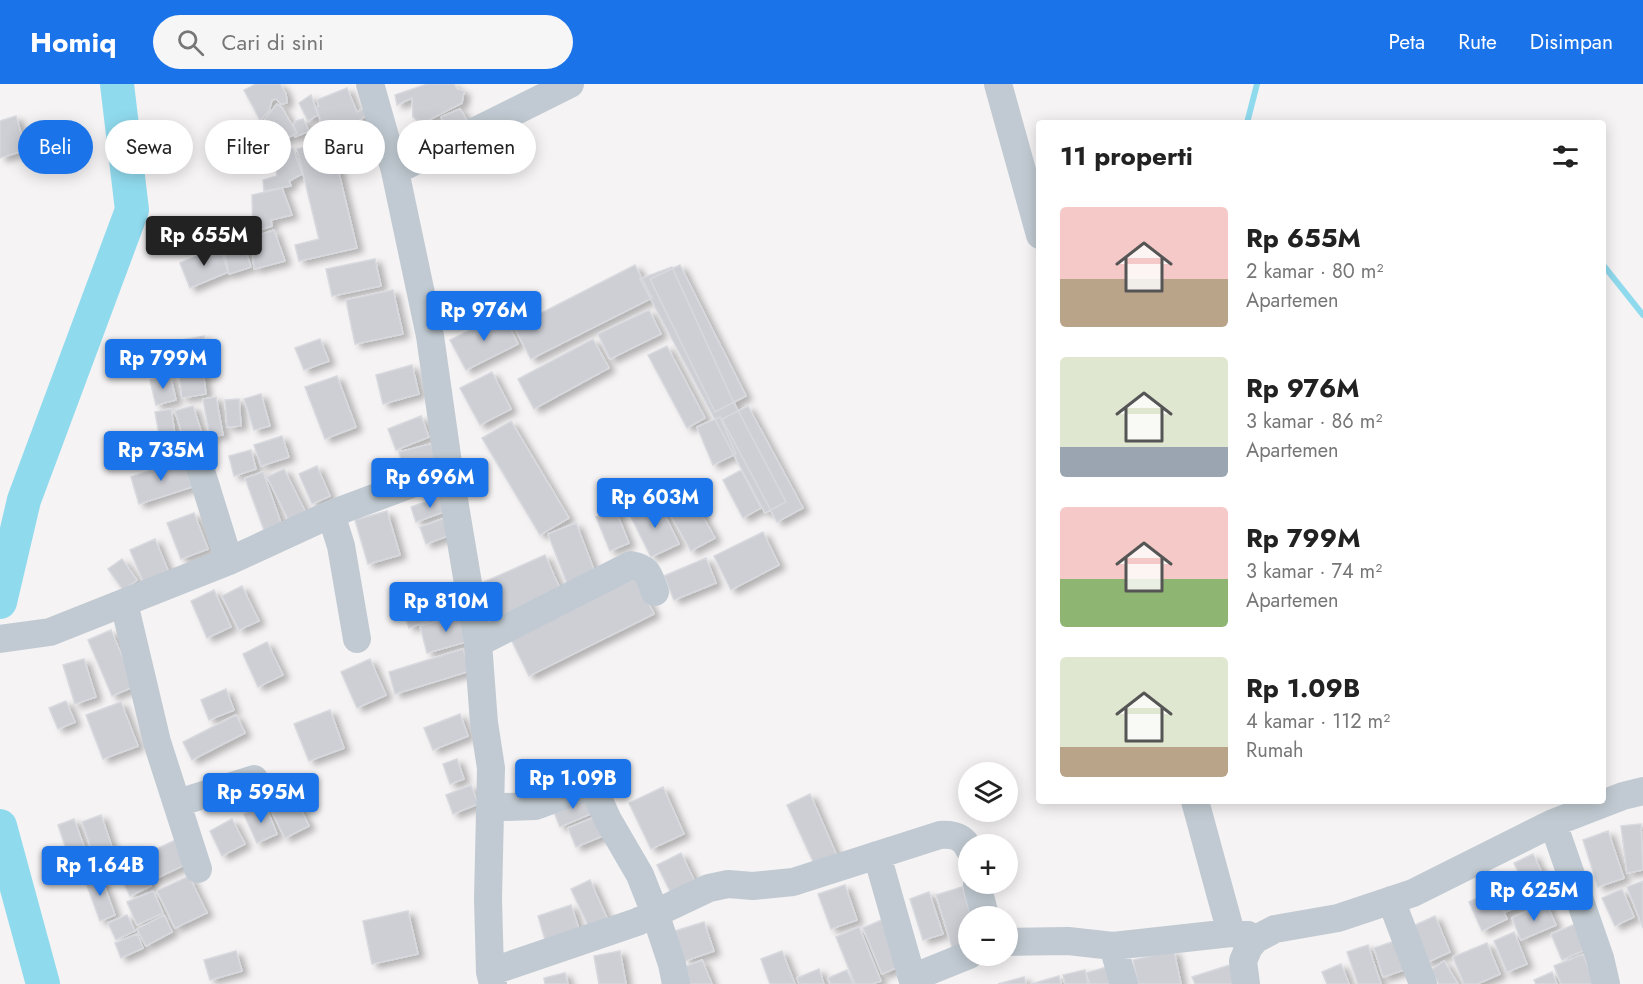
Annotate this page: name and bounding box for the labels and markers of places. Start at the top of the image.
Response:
pin: Rp 655M [149,216,259,267]
pin: Rp 976M [429,291,539,342]
pin: Rp 799M [108,339,218,390]
pin: Rp 735M [106,431,216,482]
pin: Rp 696M [375,458,485,509]
pin: Rp 603M [600,478,710,529]
pin: Rp 810M [391,582,501,633]
pin: Rp 1.09B [511,759,635,810]
pin: Rp 595M [206,773,316,824]
pin: Rp 1.64B [38,846,162,897]
pin: Rp 625M [1479,871,1589,922]

